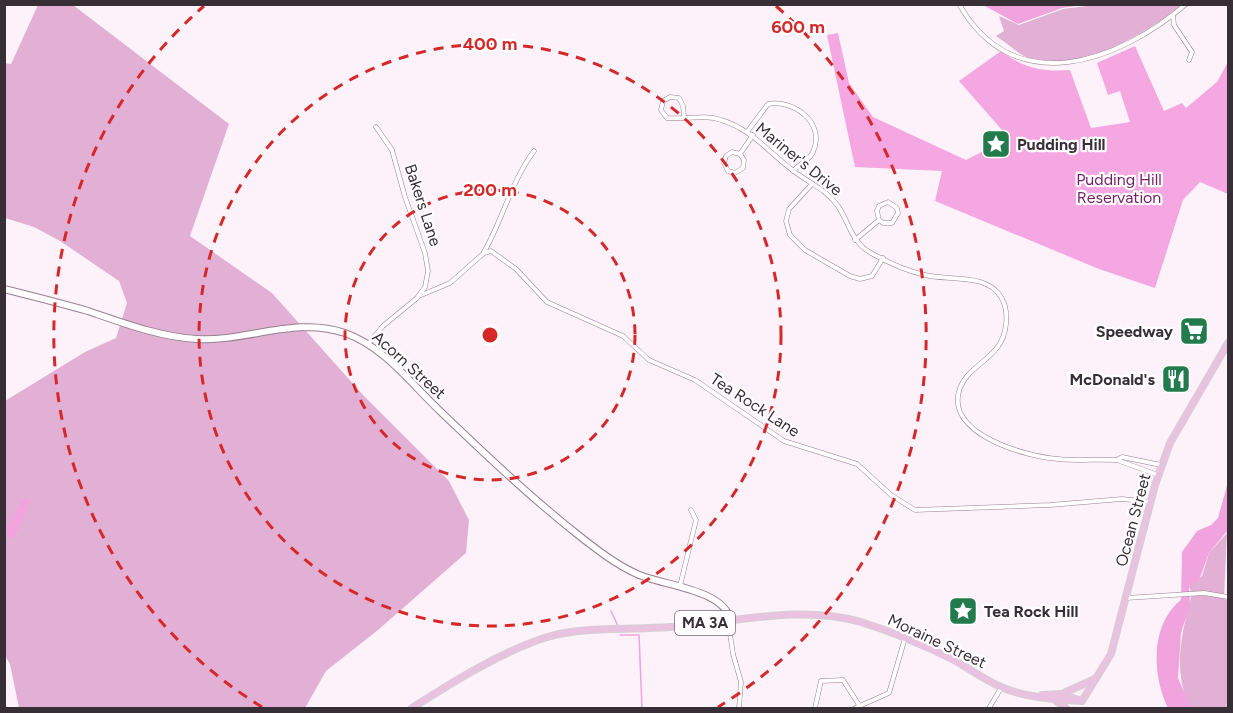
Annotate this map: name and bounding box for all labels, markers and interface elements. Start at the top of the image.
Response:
text: 600 m [771,16,825,38]
text: 400 m [463,33,517,55]
street label: Mariner's Drive [752,118,846,200]
place icon: Pudding Hill [980,128,1012,160]
place label: Pudding Hill [1017,135,1106,154]
street label: Bakers Lane [401,162,445,249]
park label: Pudding Hill Reservation [1076,170,1162,207]
text: 200 m [463,179,517,201]
supermarket icon: Speedway [1178,315,1210,347]
place label: Speedway [1096,322,1174,341]
centre of rings [480,325,500,345]
street label: Acorn Street [369,327,449,403]
restaurant icon: McDonald's [1160,363,1192,395]
street label: Tea Rock Lane [707,369,803,441]
place label: McDonald's [1070,370,1156,389]
street label: Ocean Street [1111,471,1155,569]
place icon: Tea Rock Hill [947,595,979,627]
place label: Tea Rock Hill [984,602,1078,621]
street label: Moraine Street [885,610,989,672]
road number: MA 3A [675,611,735,635]

